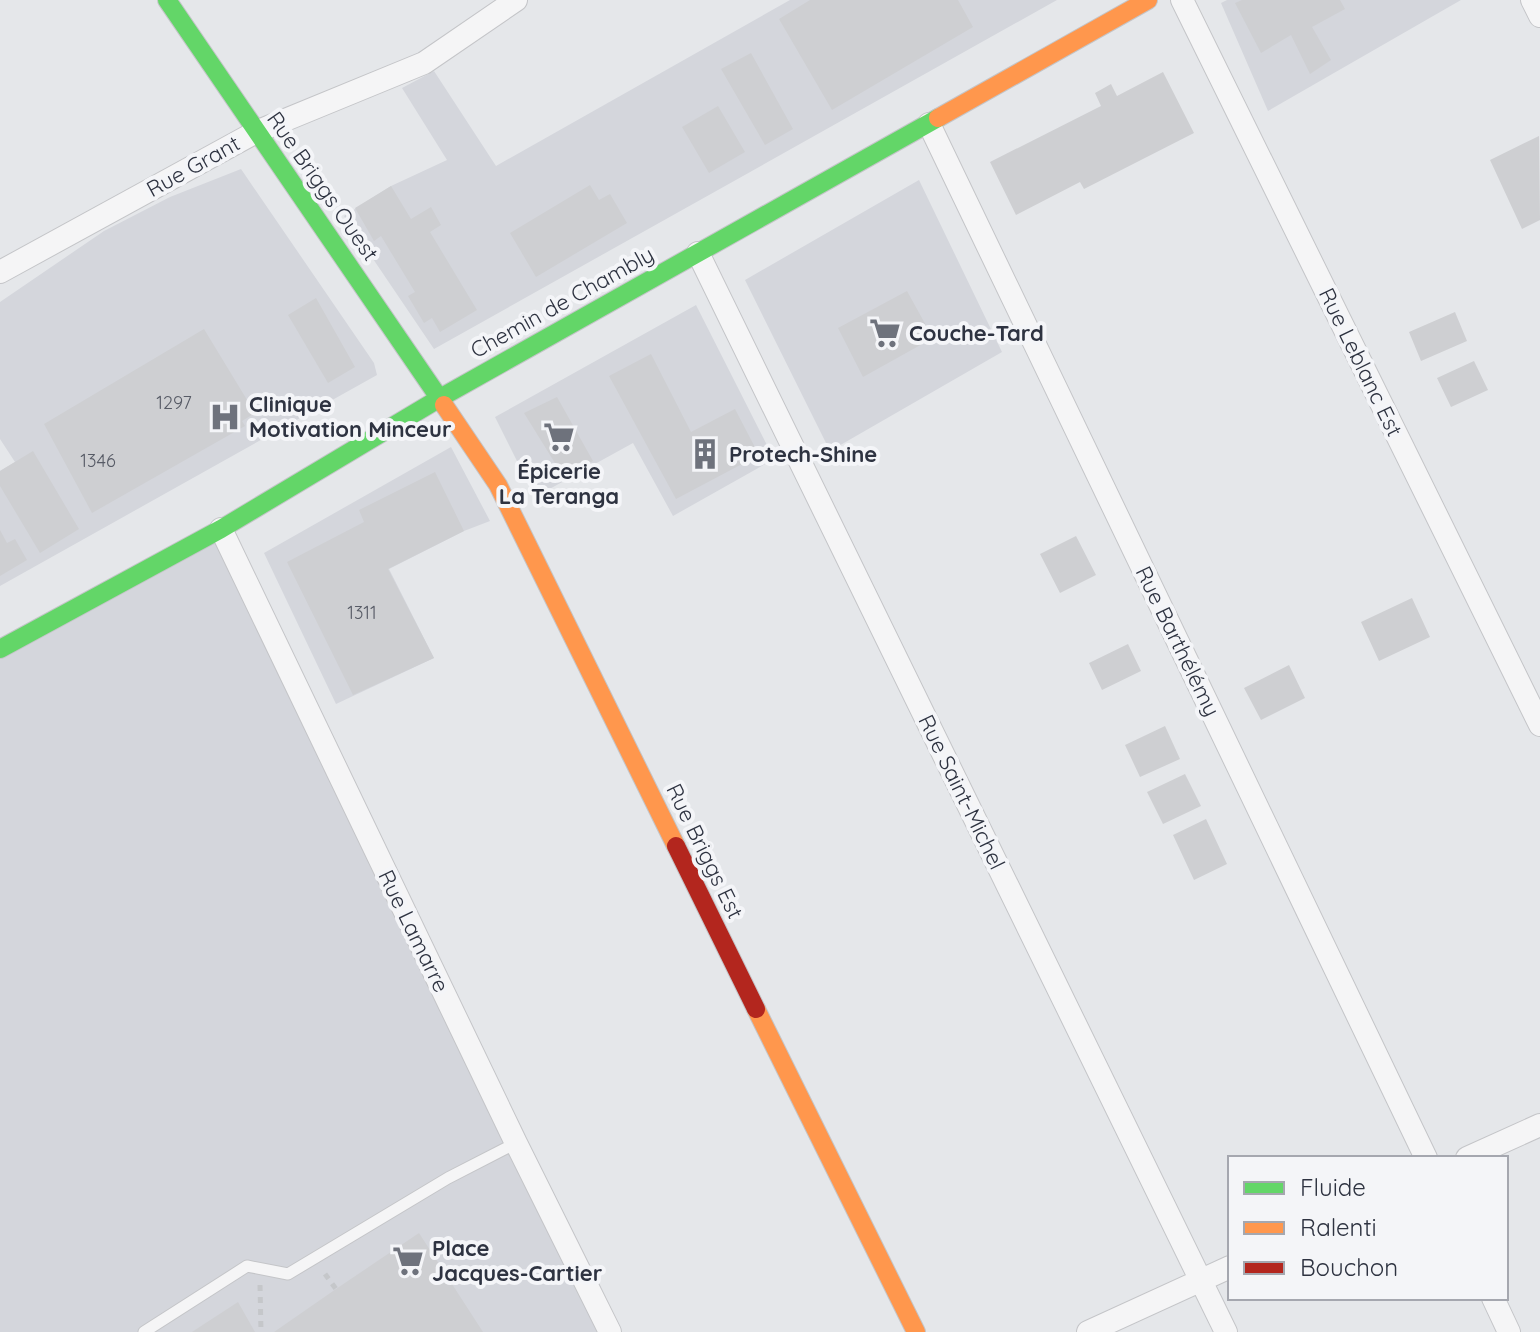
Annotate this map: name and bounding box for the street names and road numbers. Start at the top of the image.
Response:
street label: Rue Briggs Ouest [261,106,385,266]
street label: Rue Grant [141,129,245,203]
street label: Chemin de Chambly [465,240,659,364]
street label: Rue Leblanc Est [1313,283,1409,441]
street label: Rue Barthélémy [1130,561,1226,721]
street label: Rue Saint-Michel [912,710,1012,874]
street label: Rue Briggs Est [660,779,750,923]
street label: Rue Lamarre [372,865,456,997]

